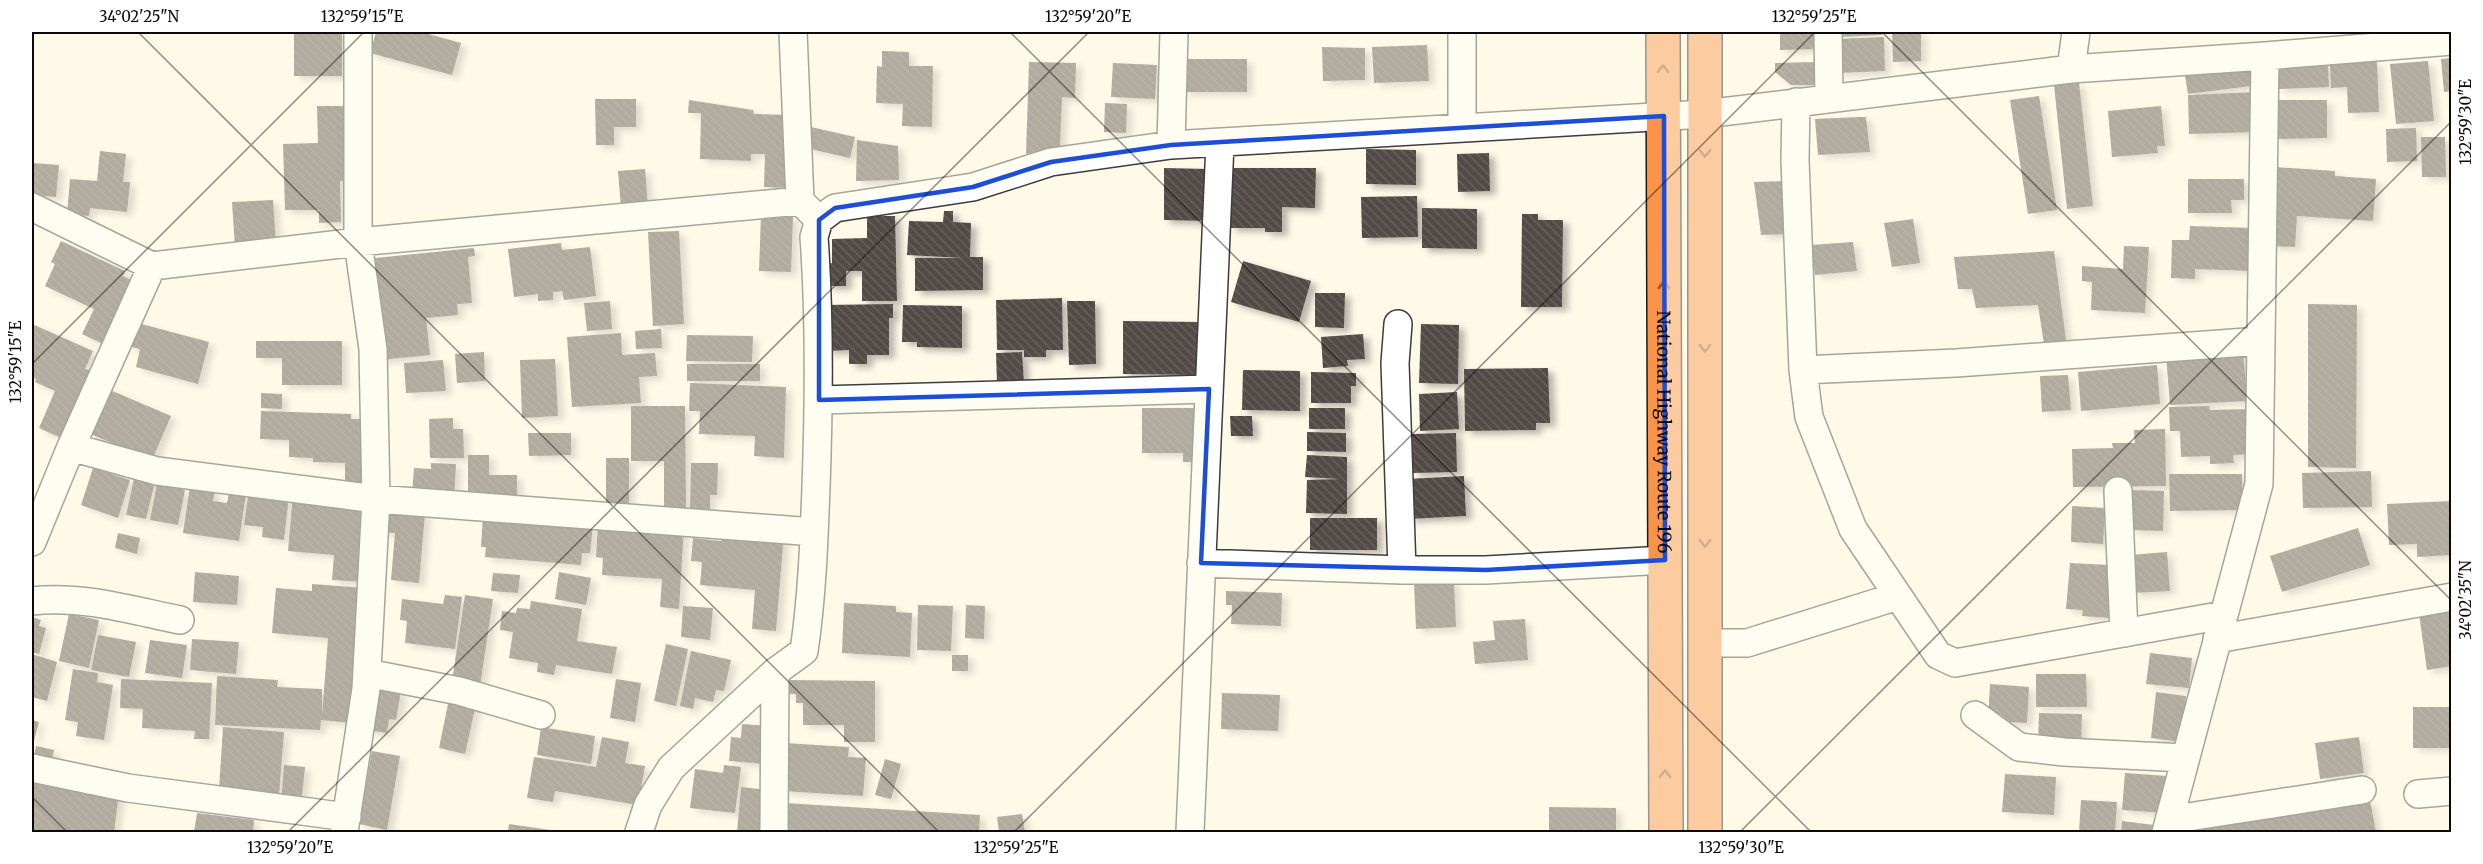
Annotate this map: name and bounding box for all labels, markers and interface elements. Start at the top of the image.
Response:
text: 34°02'25"N [99,7,179,26]
text: 132°59'15"E [321,7,404,26]
text: 132°59'20"E [1045,7,1131,26]
text: 132°59'25"E [1772,7,1857,26]
one-way arrow [1657,65,1670,74]
text: 132°59'30"E [2456,79,2475,165]
one-way arrow [1699,148,1711,157]
one-way arrow [1658,281,1670,290]
street label: National Highway Route 196 [1653,310,1676,554]
text: 132°59'15"E [6,320,25,403]
one-way arrow [1699,343,1711,352]
one-way arrow [1699,538,1711,547]
text: 34°02'35"N [2456,560,2475,640]
one-way arrow [1659,770,1671,779]
text: 132°59'20"E [247,838,333,857]
text: 132°59'25"E [974,838,1059,857]
text: 132°59'30"E [1698,838,1784,857]

